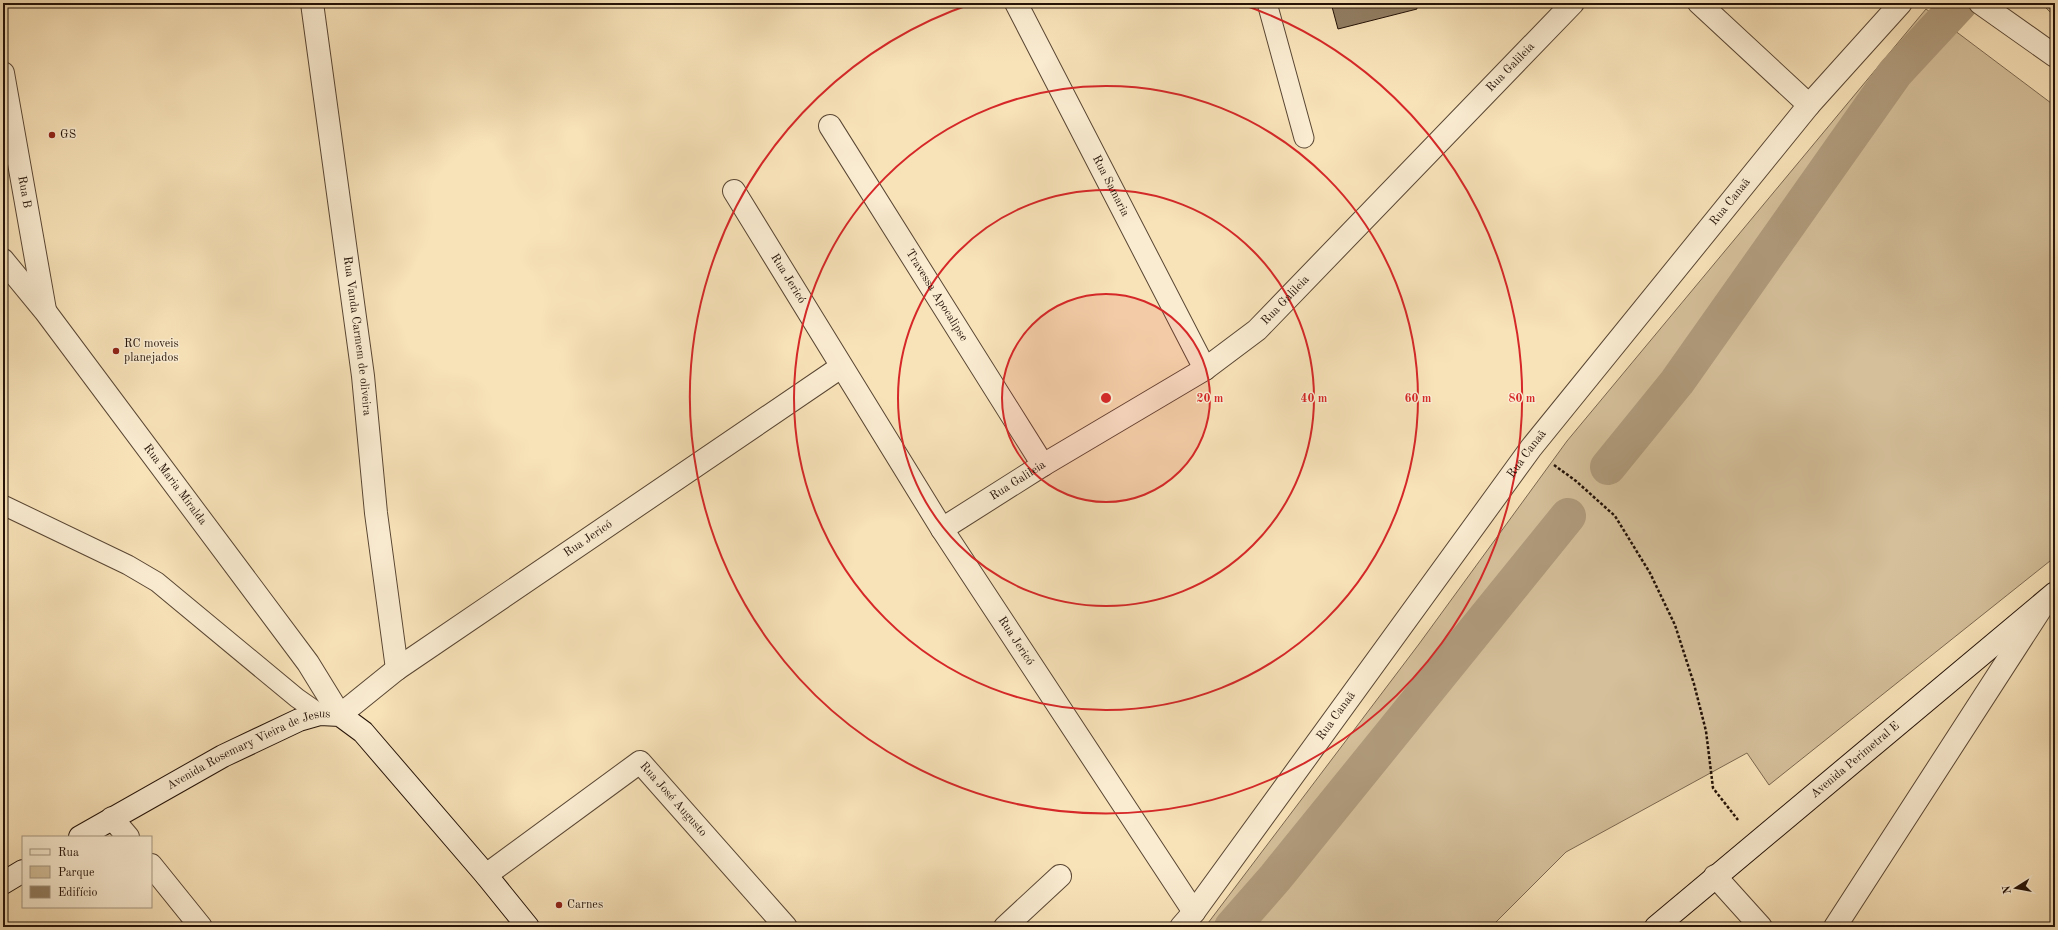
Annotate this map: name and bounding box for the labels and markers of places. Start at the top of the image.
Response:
place label: GS [60,129,76,141]
marker: GS [47,130,57,140]
place label: RC moveis planejados [124,338,179,364]
marker: RC moveis planejados [111,346,121,356]
centre of rings [1099,391,1113,405]
place label: Carnes [567,899,603,911]
marker: Carnes [554,900,564,910]

